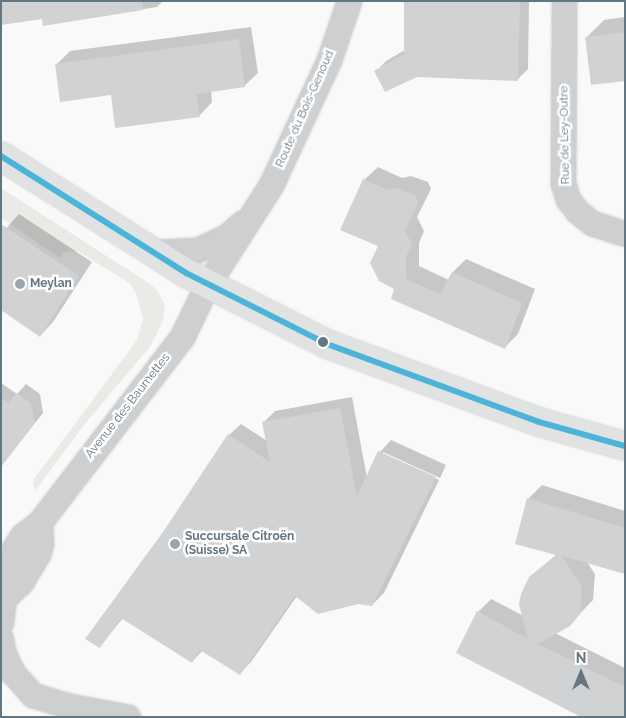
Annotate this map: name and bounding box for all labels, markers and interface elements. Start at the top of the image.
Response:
street label: Route du Bois-Genoud [273,48,337,170]
street label: Rue de Ley-Outre [557,85,573,185]
place label: Meylan [30,277,72,291]
marker: Meylan [14,278,26,290]
unlabelled marker [318,337,328,347]
street label: Avenue des Baumettes [83,351,173,461]
place label: Succursale Citroën (Suisse) SA [185,530,294,558]
marker: Succursale Citroën (Suisse) SA [169,538,181,550]
north arrow [556,648,606,698]
text: N [576,650,586,666]

